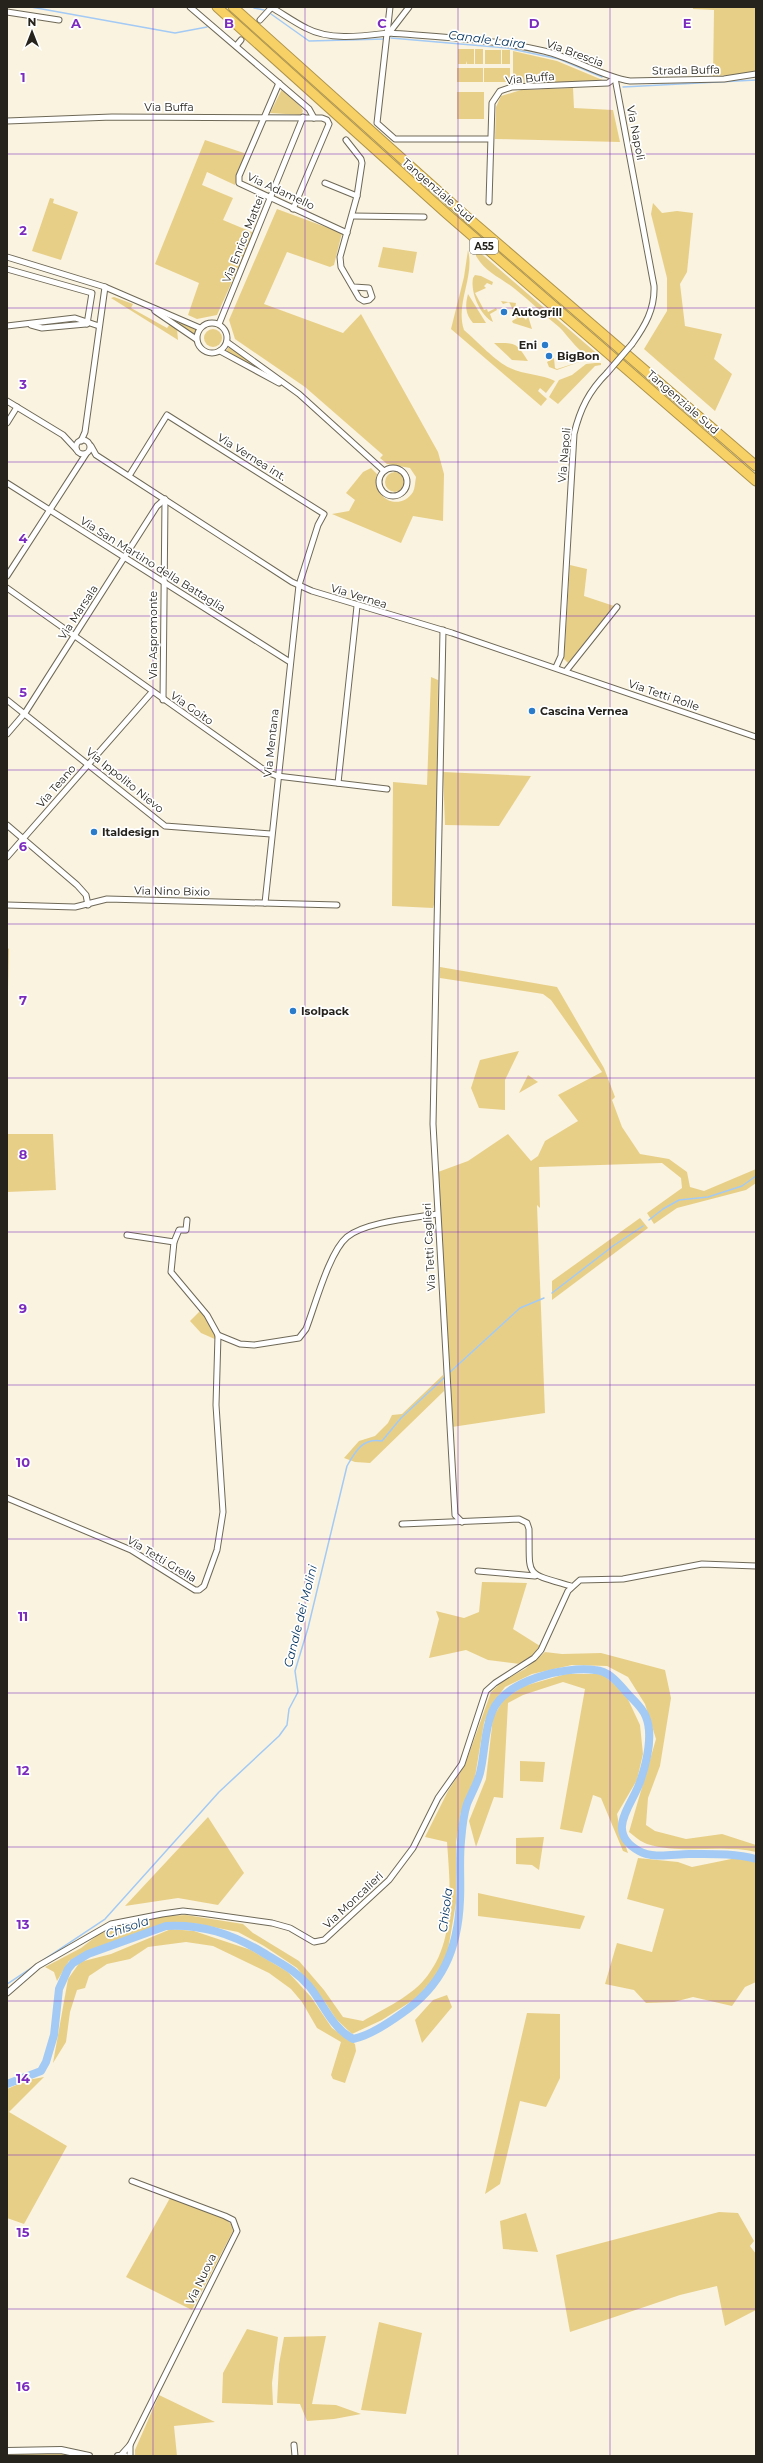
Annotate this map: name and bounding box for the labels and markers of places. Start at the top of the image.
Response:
place label: Autogrill [511,305,562,319]
marker: Autogrill [499,307,509,317]
place label: Eni [519,338,537,352]
marker: Eni [540,340,550,350]
place label: BigBon [557,349,600,363]
marker: BigBon [544,351,554,361]
place label: Cascina Vernea [540,704,628,718]
marker: Cascina Vernea [527,706,537,716]
place label: Italdesign [102,825,159,839]
marker: Italdesign [89,827,99,837]
place label: Isolpack [301,1004,350,1018]
marker: Isolpack [288,1006,298,1016]

